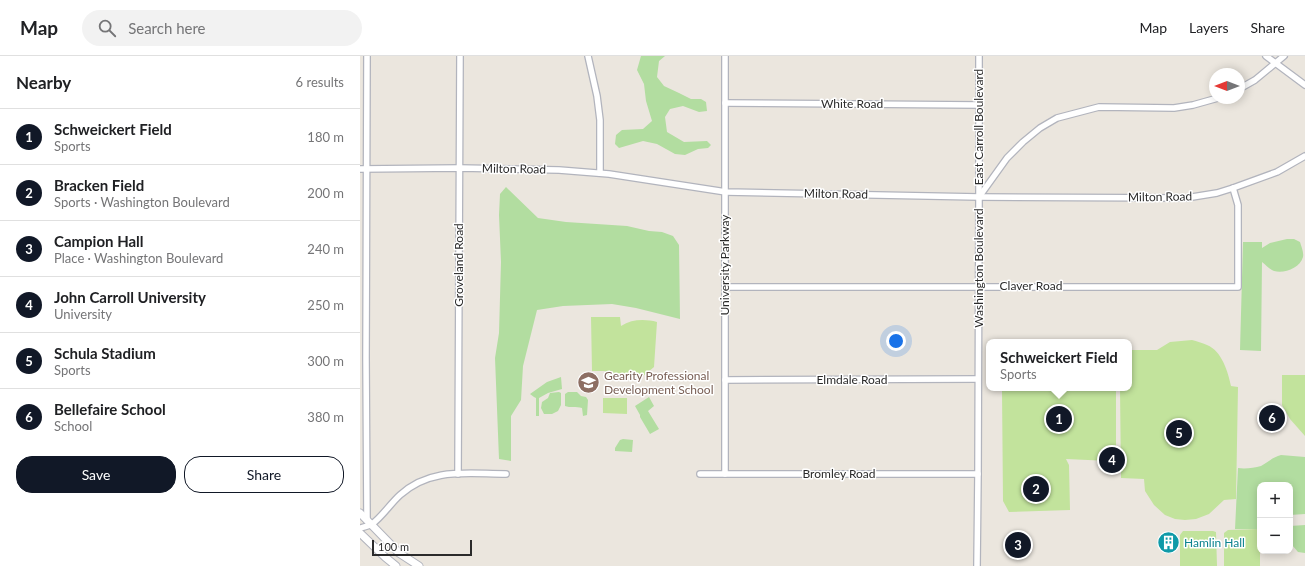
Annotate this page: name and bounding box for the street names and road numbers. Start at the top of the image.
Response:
street label: East Carroll Boulevard [971,69,986,185]
street label: White Road [821,96,883,111]
street label: Milton Road [482,160,546,177]
street label: Milton Road [804,185,868,202]
street label: Milton Road [1128,188,1192,205]
street label: Washington Boulevard [971,208,986,328]
street label: University Parkway [717,214,732,316]
street label: Groveland Road [451,223,466,307]
street label: Claver Road [1000,278,1062,293]
street label: Elmdale Road [816,372,888,387]
street label: Bromley Road [802,466,876,481]

